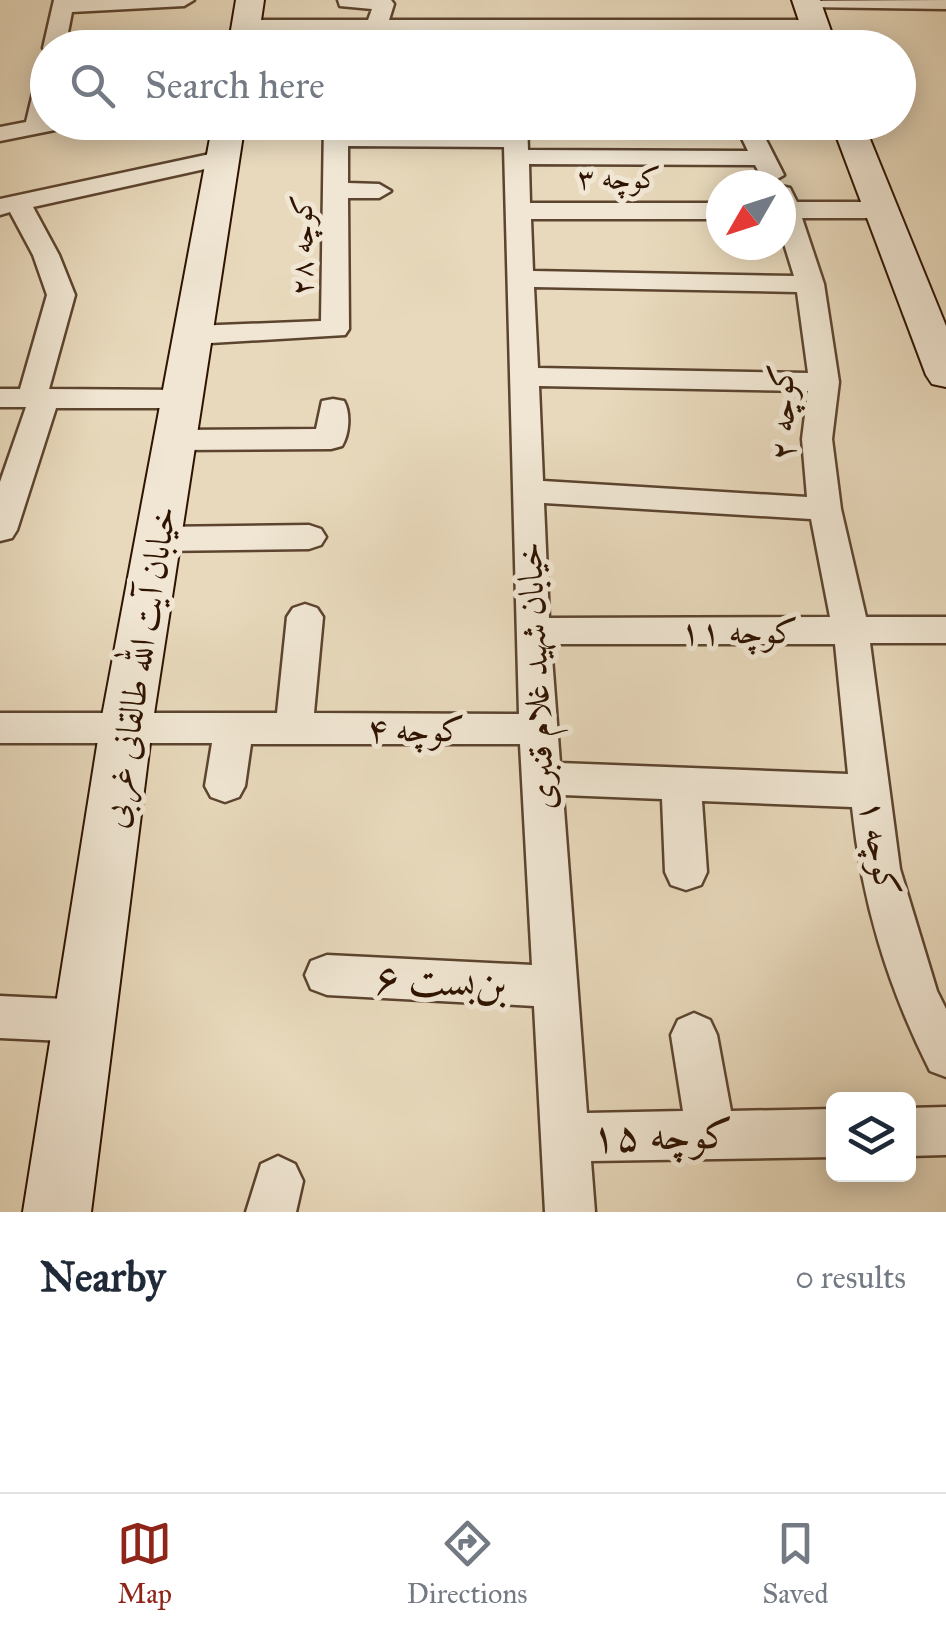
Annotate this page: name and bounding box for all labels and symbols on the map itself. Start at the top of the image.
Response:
street label: کوچه ۳ [577,160,661,199]
north arrow [706,170,796,260]
street label: کوچه ۲۸ [284,194,323,296]
street label: کوچه ۲ [760,363,806,461]
street label: خیابان آیت الله طالقانی غربی [86,502,189,832]
street label: خیابان شهید غلام قنبری [508,540,573,811]
street label: کوچه ۱۱ [680,610,798,655]
street label: کوچه ۴ [367,708,465,753]
street label: کوچه ۱ [848,796,910,900]
street label: بن‌بست ۶ [374,952,508,1010]
street label: کوچه ۱۵ [591,1108,733,1164]

